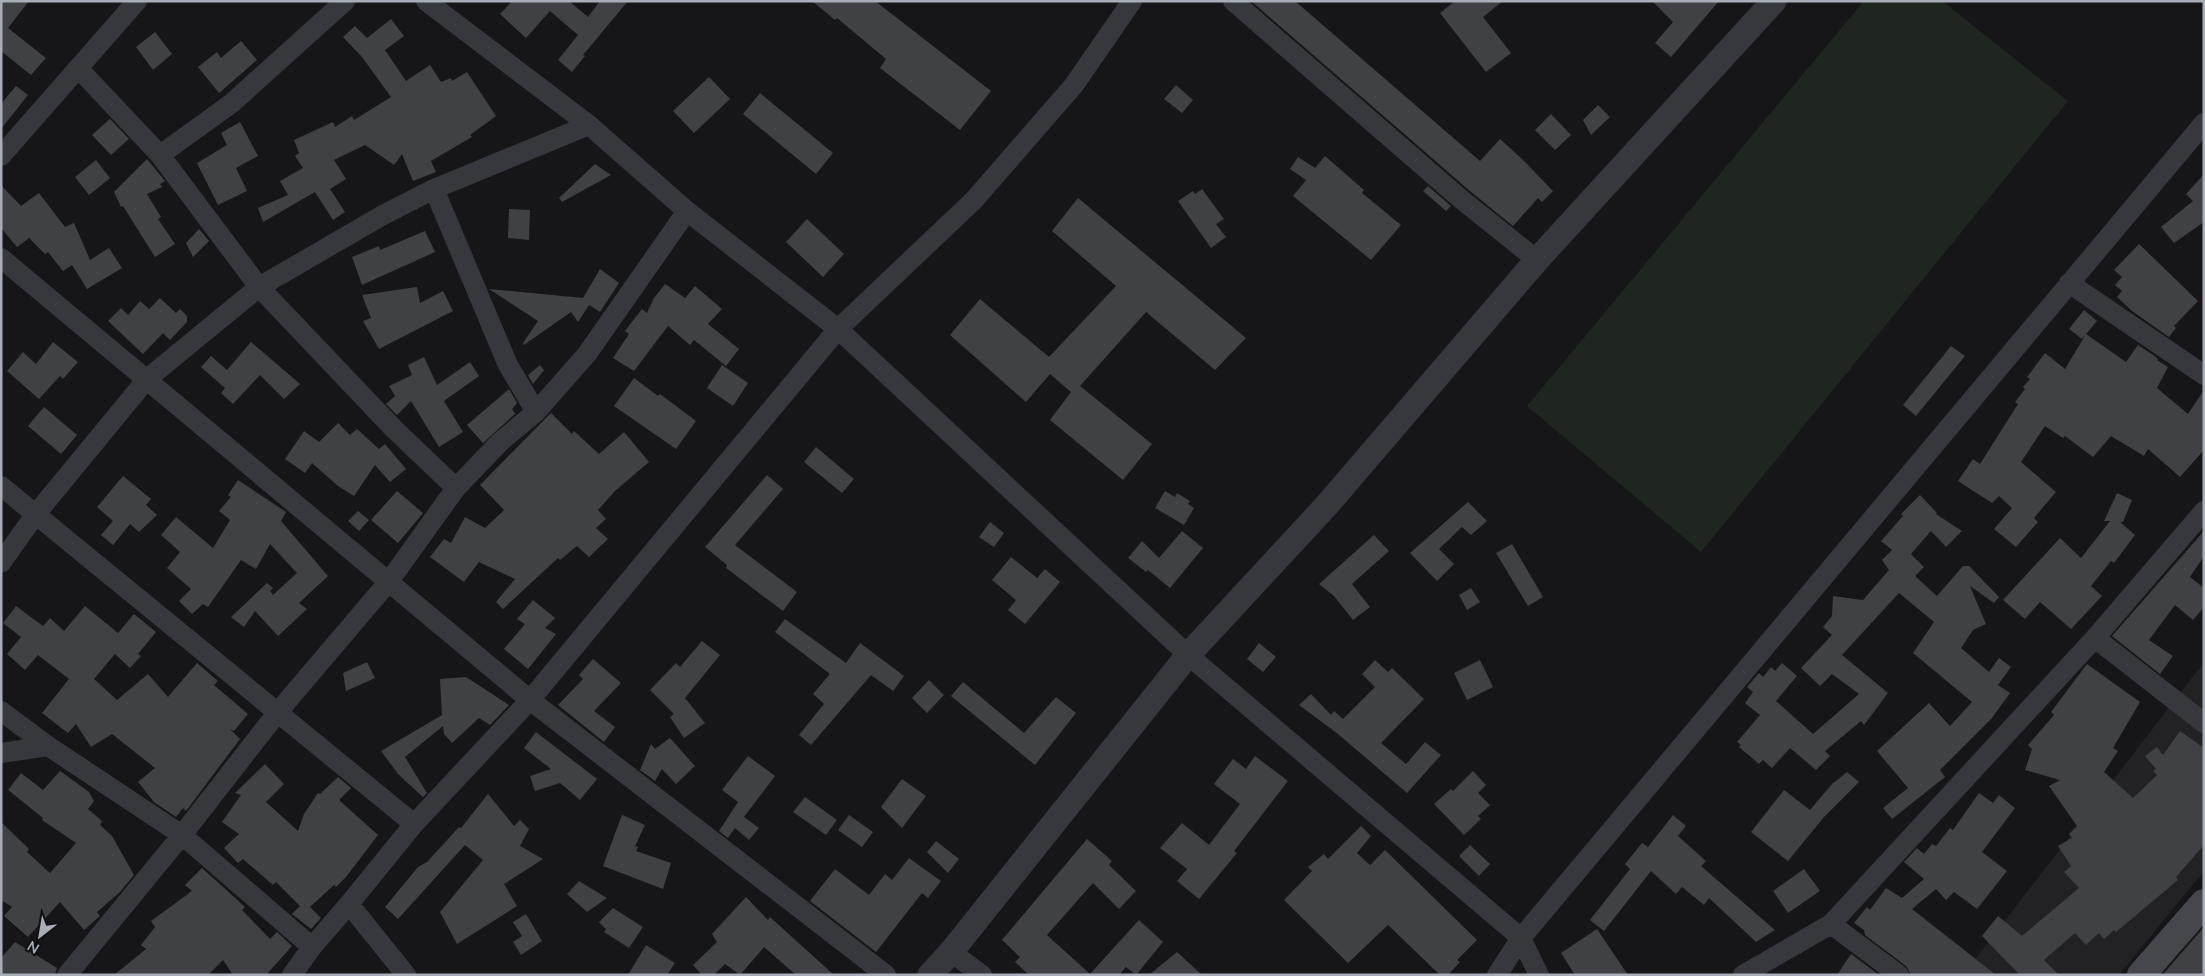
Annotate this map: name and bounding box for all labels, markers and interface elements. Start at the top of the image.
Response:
north arrow [15,911,65,961]
text: N [24,938,42,958]

